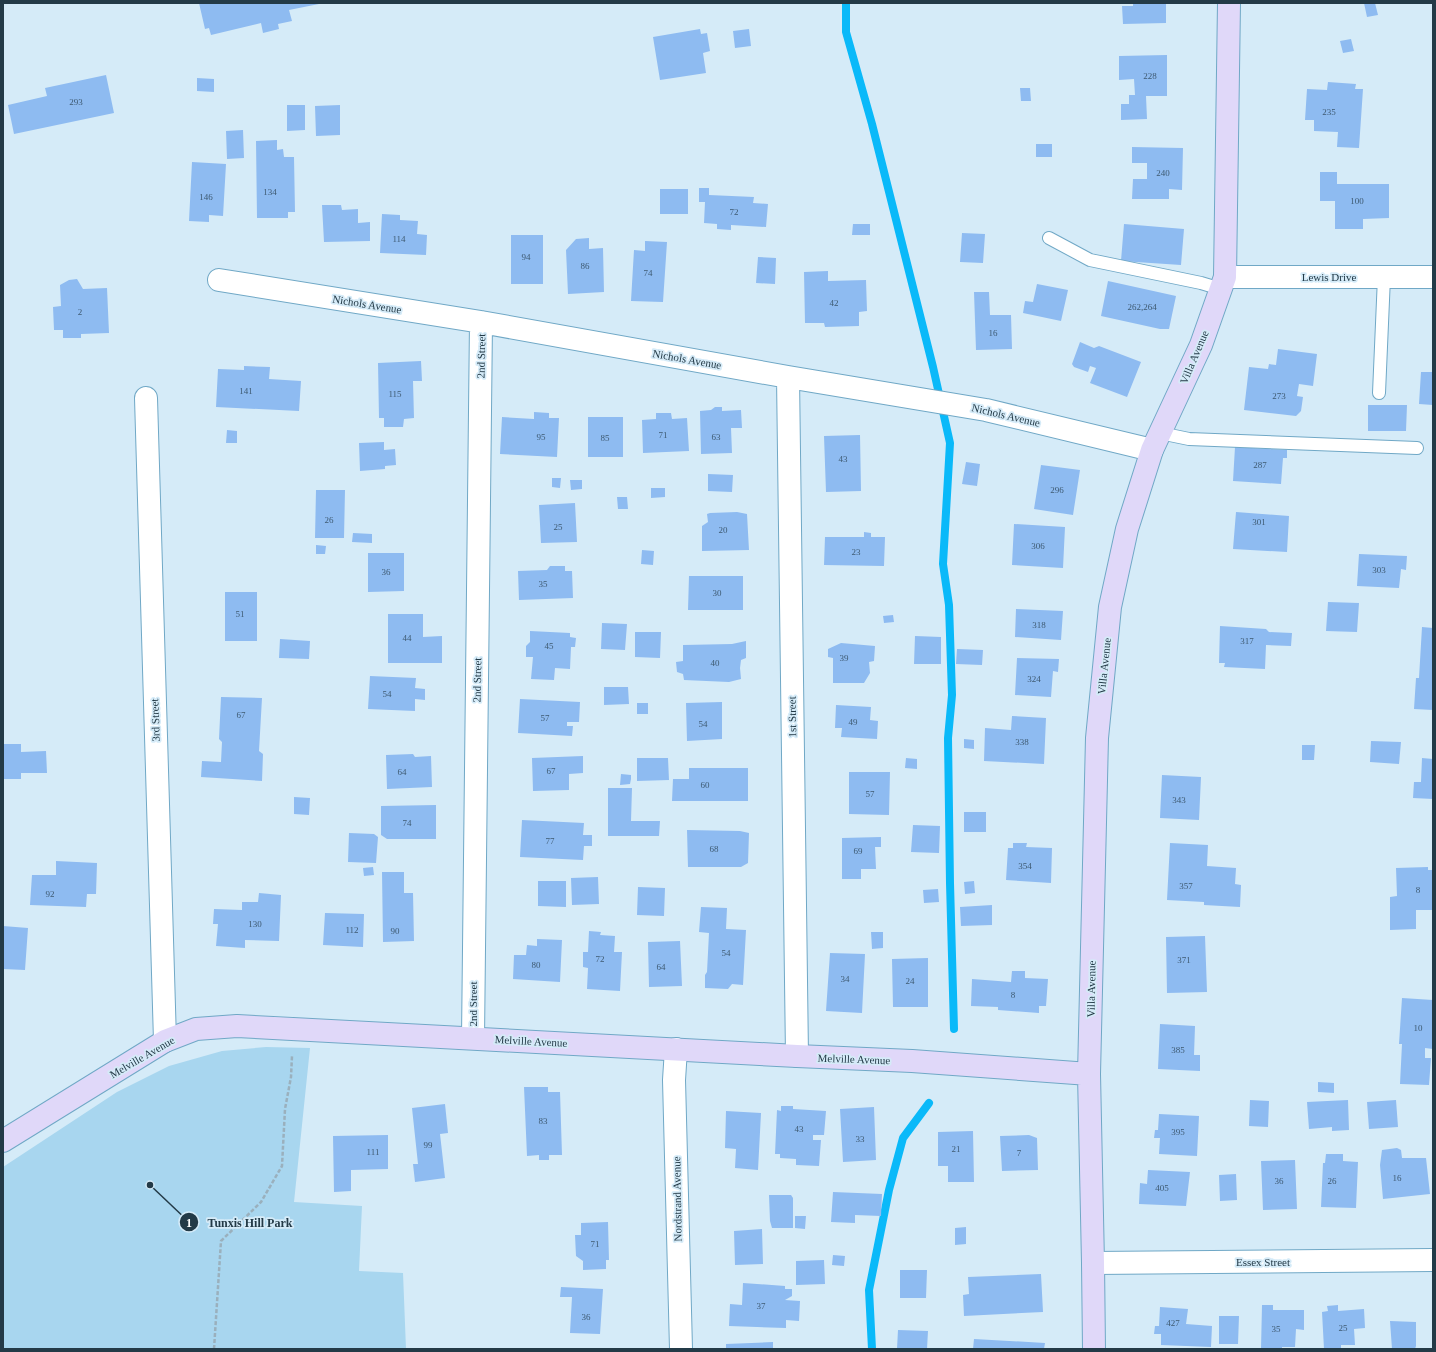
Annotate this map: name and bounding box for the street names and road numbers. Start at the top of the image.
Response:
street label: Lewis Drive [1302,271,1356,283]
street label: Nichols Avenue [332,293,402,315]
street label: Villa Avenue [1177,328,1211,386]
street label: 2nd Street [475,333,487,379]
street label: Nichols Avenue [652,347,722,371]
street label: Nichols Avenue [971,401,1041,429]
street label: Villa Avenue [1095,637,1113,695]
street label: 2nd Street [471,657,483,703]
street label: 1st Street [786,696,798,738]
street label: 3rd Street [148,698,162,742]
street label: Villa Avenue [1085,960,1097,1018]
street label: 2nd Street [467,982,479,1026]
street label: Melville Avenue [494,1033,568,1049]
street label: Melville Avenue [107,1034,177,1080]
street label: Melville Avenue [817,1052,891,1066]
street label: Nordstrand Avenue [670,1156,684,1242]
street label: Essex Street [1236,1256,1290,1268]

